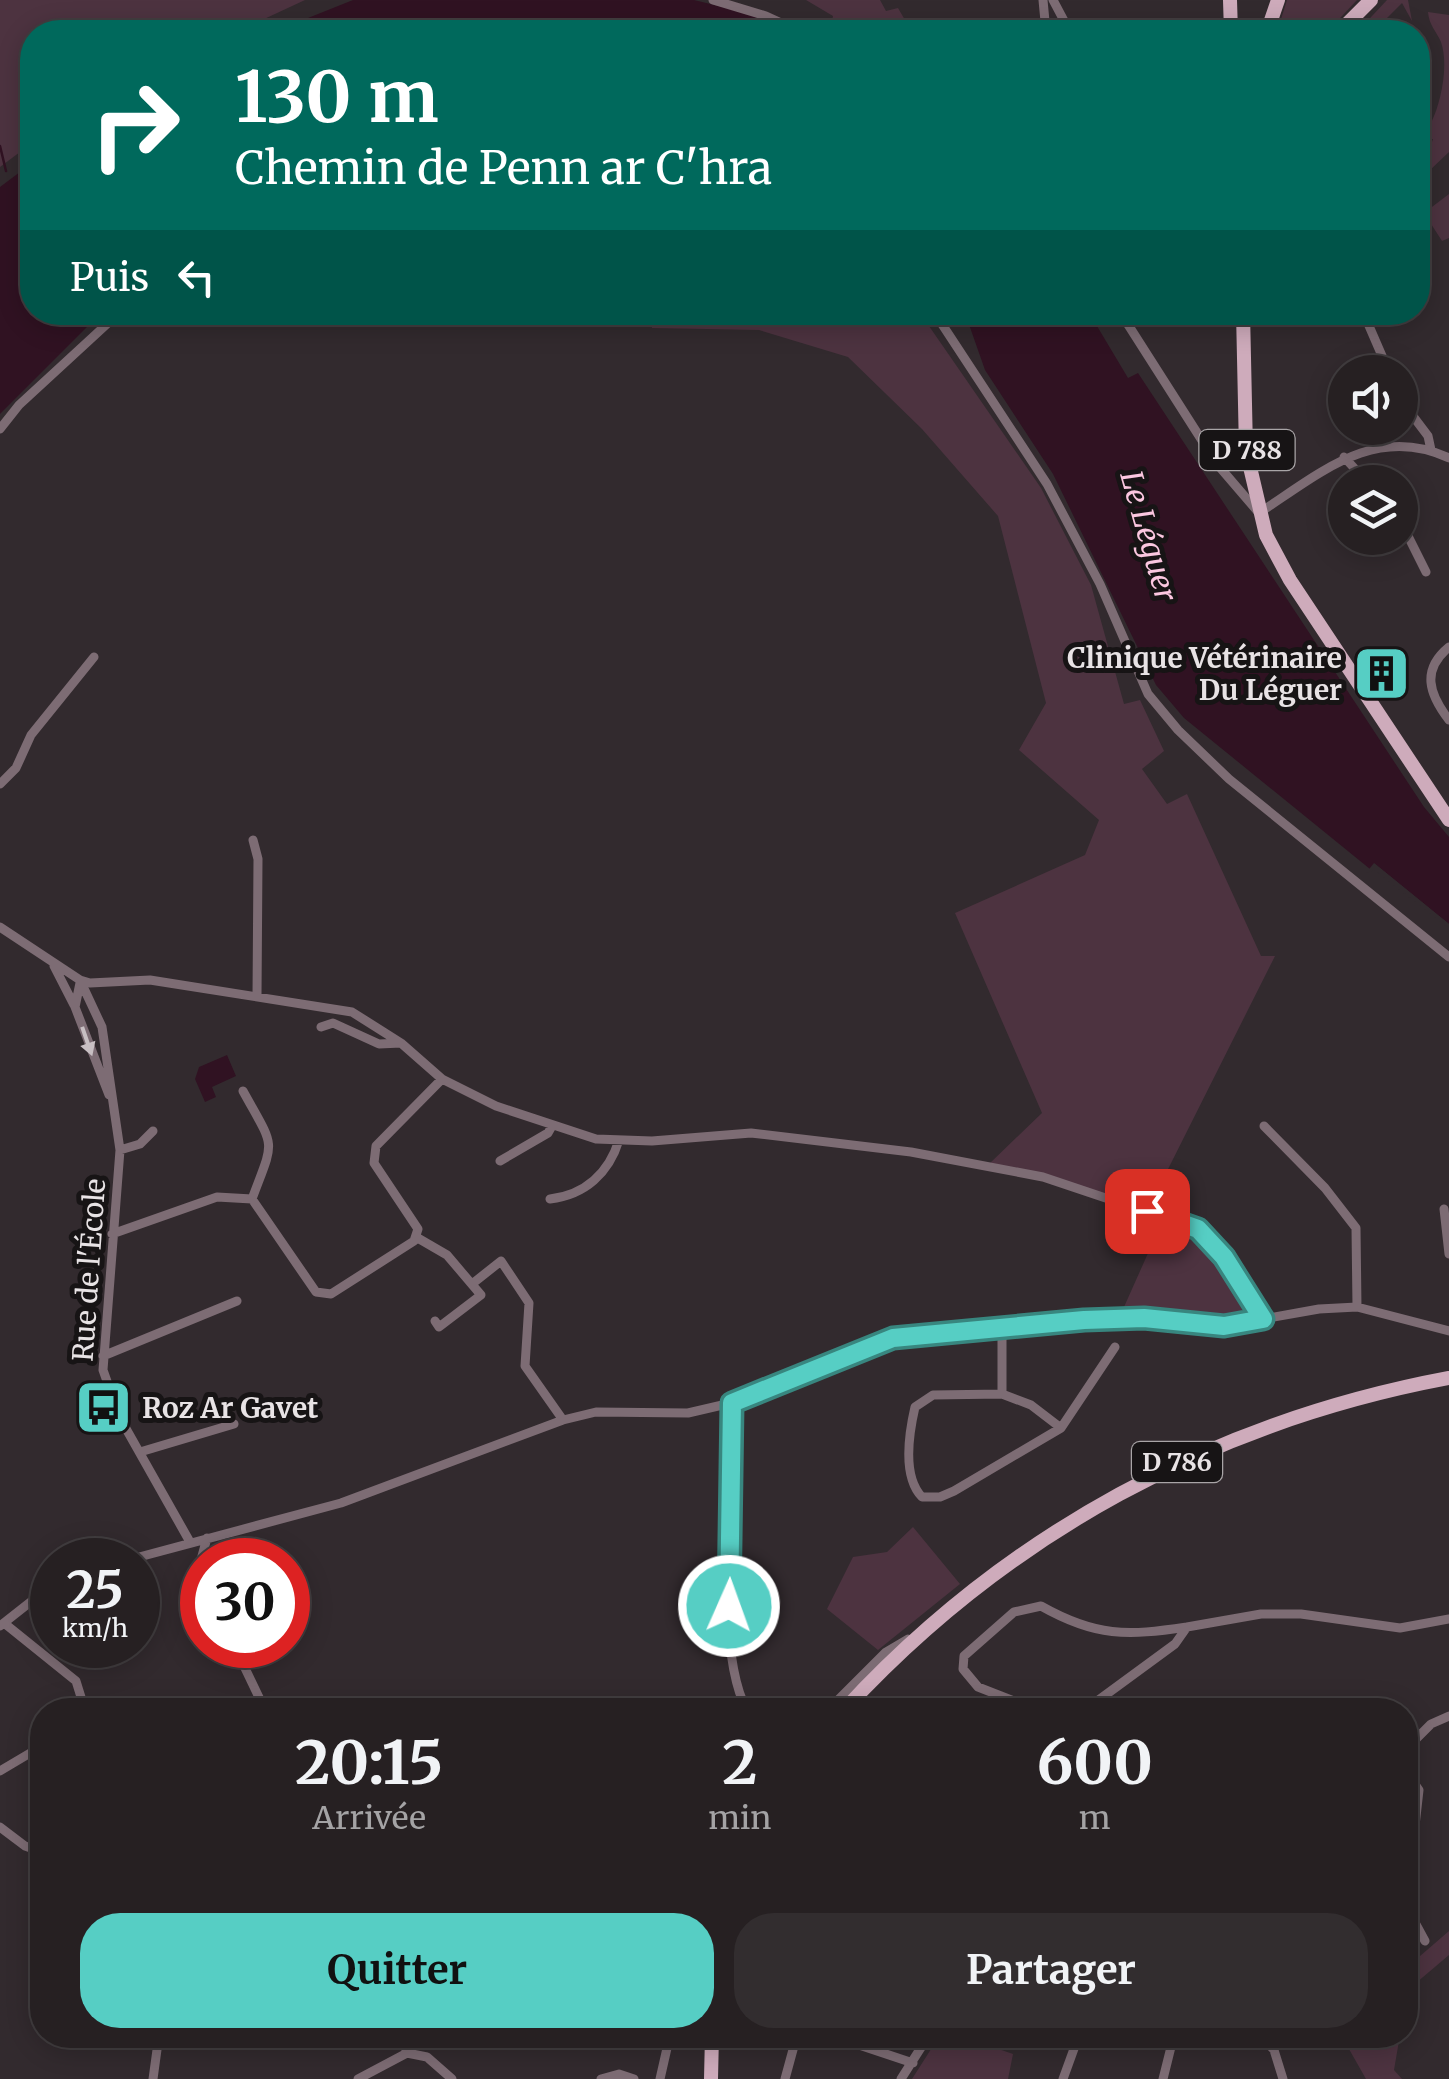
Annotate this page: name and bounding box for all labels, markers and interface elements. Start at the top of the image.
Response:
text: 130 m [235,53,439,141]
icon: right [70,60,200,190]
text: Chemin de Penn ar C'hra [235,140,772,196]
icon: left [169,250,224,305]
text: Puis [70,254,149,301]
map controls [1328,355,1418,555]
button: sound [1328,355,1418,445]
road number: D 788 [1200,430,1294,470]
button: layers [1328,465,1418,555]
water label: Le Léguer [1112,466,1186,606]
place label: Clinique Vétérinaire Du Léguer [1067,640,1342,708]
building icon: Clinique Vétérinaire Du Léguer [1351,644,1411,704]
one-way arrow [81,1027,96,1057]
pin [1105,1169,1190,1254]
street label: Rue de l'École [65,1177,113,1363]
icon: arrive [1120,1184,1175,1239]
bus stop icon: Roz Ar Gavet [73,1378,133,1438]
place label: Roz Ar Gavet [142,1390,318,1426]
road number: D 786 [1132,1442,1222,1482]
speed limit sign: 30 [180,1538,310,1668]
position arrow [677,1554,781,1658]
text: 25 [66,1559,124,1622]
text: km/h [62,1612,128,1644]
text: 20:15 [295,1725,443,1800]
text: 2 [722,1725,758,1800]
text: 600 [1037,1725,1153,1800]
text: Arrivée [312,1798,426,1838]
text: min [708,1798,772,1838]
text: m [1079,1798,1111,1838]
button: Quitter [80,1913,714,2028]
button: Partager [734,1913,1368,2028]

